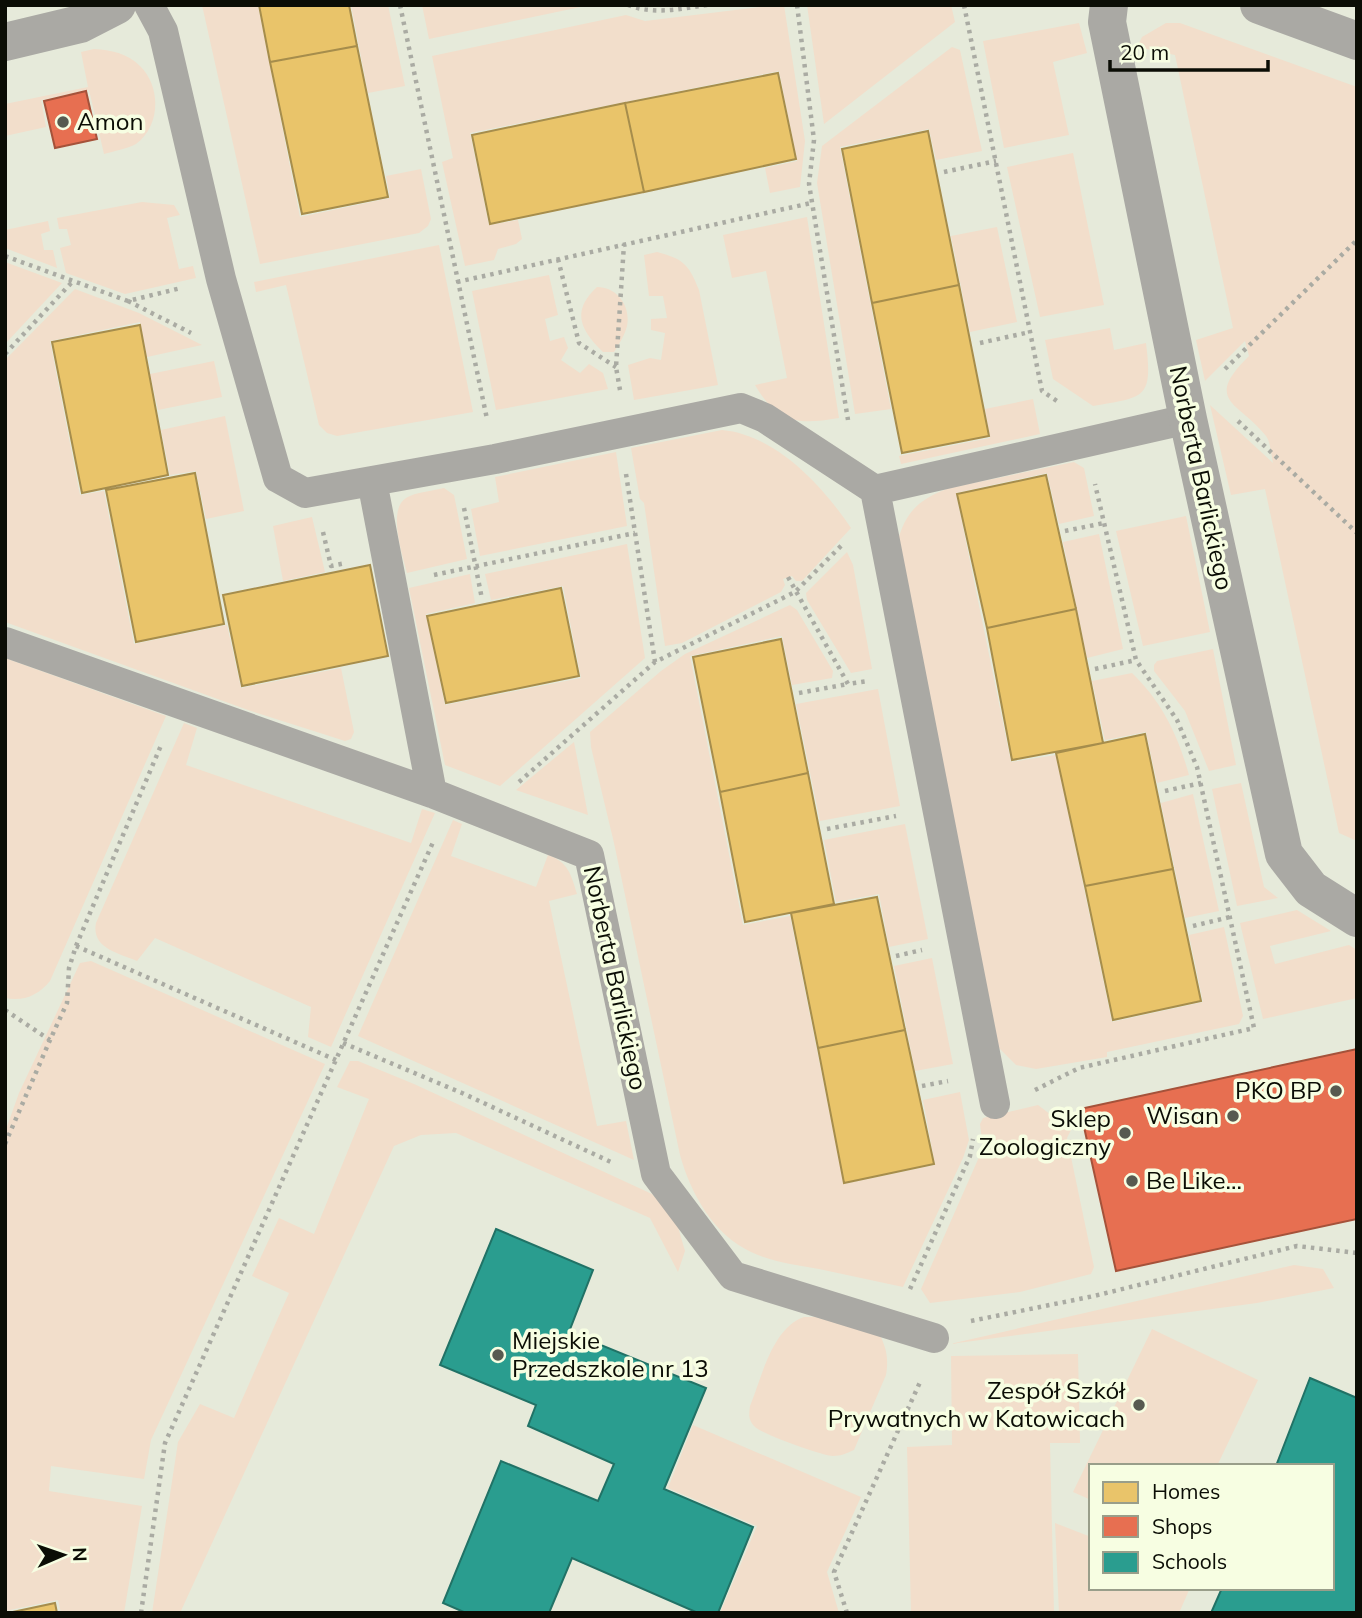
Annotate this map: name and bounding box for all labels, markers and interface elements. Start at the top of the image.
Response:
scale bar [1110,28,1268,72]
text: 20 m [1120,39,1169,65]
place label: Amon [77,106,143,136]
marker: Amon [55,114,71,130]
street label: Norberta Barlickiego [1164,363,1240,593]
street label: Norberta Barlickiego [578,863,654,1093]
place label: PKO BP [1235,1075,1322,1105]
marker: PKO BP [1328,1083,1344,1099]
place label: Wisan [1146,1100,1219,1130]
place label: Sklep Zoologiczny [979,1103,1111,1161]
marker: Wisan [1225,1108,1241,1124]
marker: Sklep Zoologiczny [1117,1125,1133,1141]
place label: Be Like… [1146,1165,1242,1195]
marker: Be Like… [1124,1173,1140,1189]
place label: Miejskie Przedszkole nr 13 [512,1325,709,1383]
marker: Miejskie Przedszkole nr 13 [490,1347,506,1363]
place label: Zespół Szkół Prywatnych w Katowicach [828,1375,1126,1433]
marker: Zespół Szkół Prywatnych w Katowicach [1131,1397,1147,1413]
legend [1089,1464,1334,1590]
text: Homes [1152,1478,1220,1504]
text: Shops [1152,1513,1212,1539]
north arrow [28,1520,98,1590]
text: N [68,1547,92,1562]
text: Schools [1152,1548,1227,1574]

